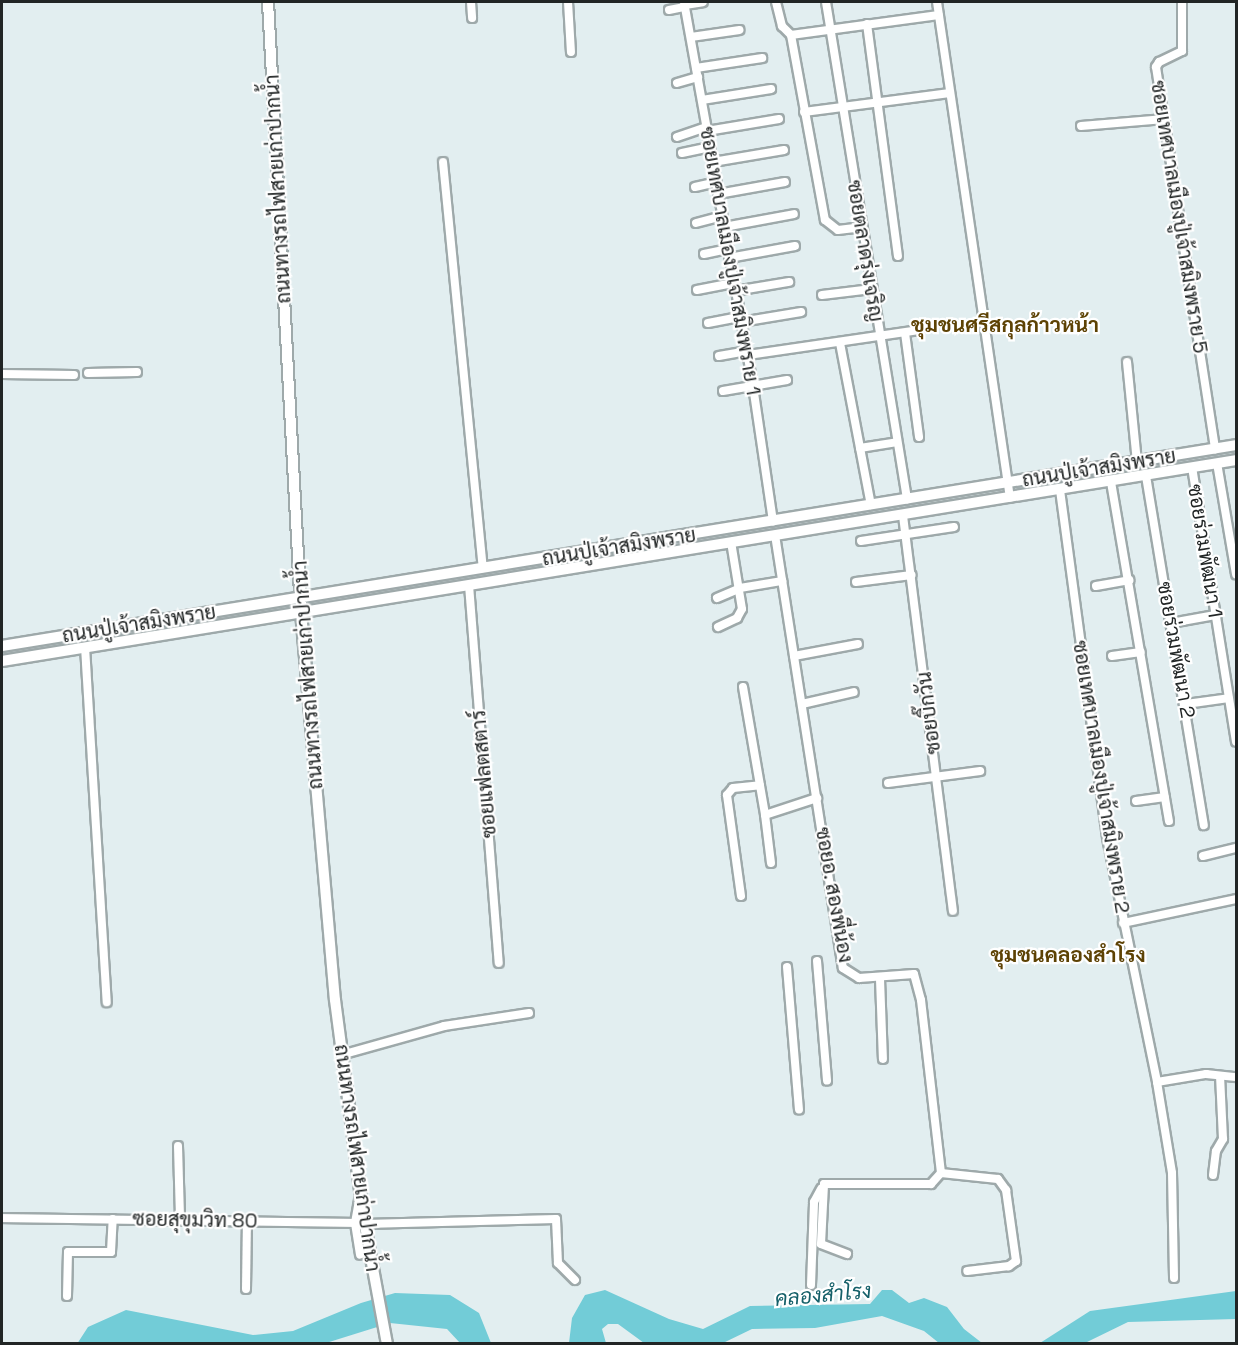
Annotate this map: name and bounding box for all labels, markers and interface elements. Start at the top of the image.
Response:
street label: ถนนทางรถไฟสายเก่าปากน้ำ [260,74,296,304]
street label: ซอยเทศบาลเมืองปู่เจ้าสมิงพราย 5 [1146,79,1212,355]
street label: ซอยเทศบาลเมืองปู่เจ้าสมิงพราย 1 [695,125,765,397]
street label: ซอยตลาดรุ่งเจริญ [842,178,888,324]
district label: ชุมชนศรีสกุลก้าวหน้า [911,312,1099,338]
street label: ถนนปู่เจ้าสมิงพราย [1020,444,1178,492]
street label: ซอยร่วมพัฒนา 1 [1183,483,1227,619]
street label: ถนนปู่เจ้าสมิงพราย [540,523,698,571]
street label: ถนนทางรถไฟสายเก่าปากน้ำ [288,560,328,790]
street label: ซอยร่วมพัฒนา 2 [1152,580,1200,720]
street label: ถนนปู่เจ้าสมิงพราย [60,600,218,648]
street label: ซอยเทศบาลเมืองปู่เจ้าสมิงพราย 2 [1068,639,1134,915]
street label: ซอยบิ๊กวัน [912,670,946,756]
street label: ซอยแฟลตสตาร์ [466,709,502,839]
street label: ซอยอ. สองพี่น้อง [810,825,858,965]
district label: ชุมชนคลองสำโรง [990,942,1146,968]
street label: ถนนทางรถไฟสายเก่าปากน้ำ [329,1043,385,1273]
street label: ซอยสุขุมวิท 80 [132,1207,258,1233]
water label: คลองสำโรง [774,1278,872,1312]

